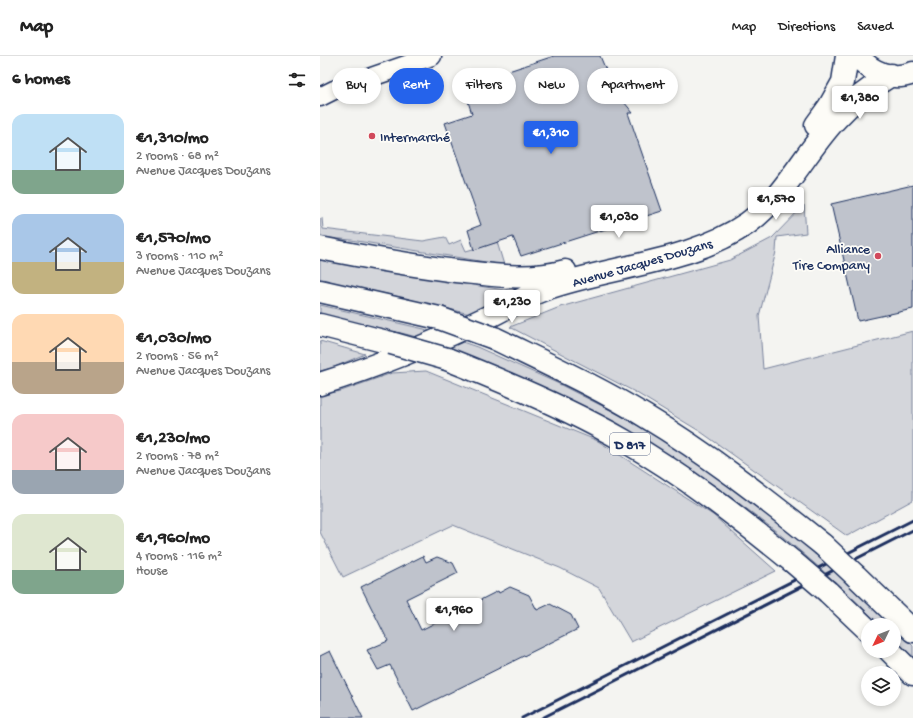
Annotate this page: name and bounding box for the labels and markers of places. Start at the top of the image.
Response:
pin: €1,380 [827,86,893,120]
pin: €1,310 [518,121,584,155]
place label: Intermarché [380,130,451,147]
marker: Intermarché [367,131,377,141]
pin: €1,570 [743,187,809,221]
pin: €1,030 [586,205,652,239]
place label: Alliance Tire Company [792,242,871,275]
marker: Alliance Tire Company [873,251,883,261]
pin: €1,230 [479,290,545,324]
pin: €1,960 [421,598,487,632]

